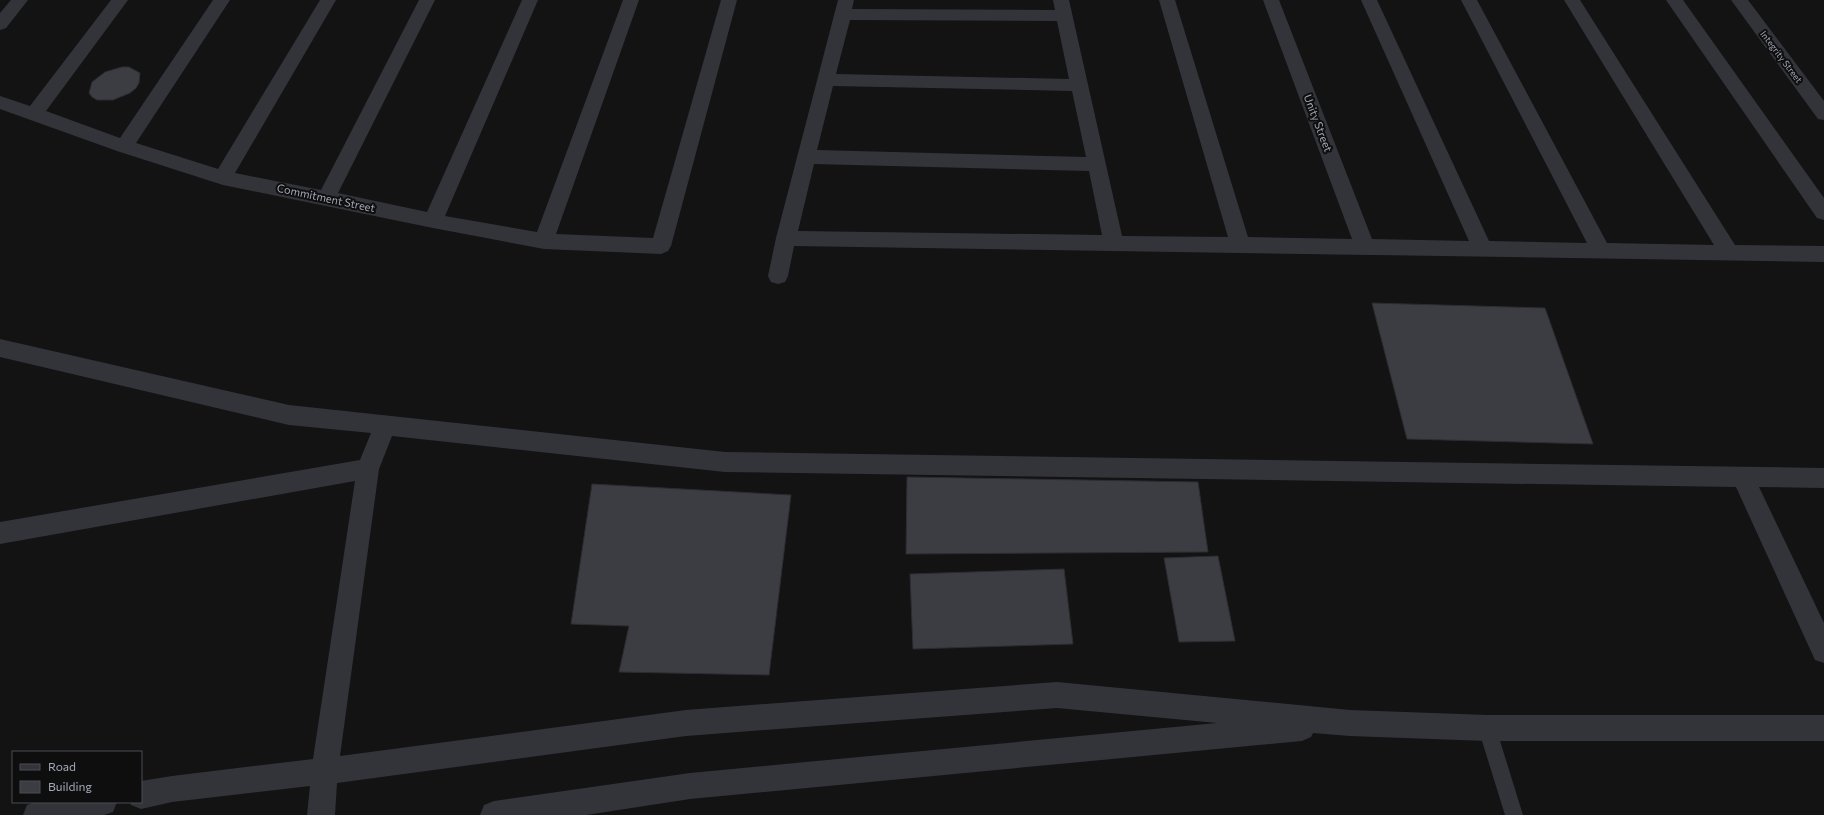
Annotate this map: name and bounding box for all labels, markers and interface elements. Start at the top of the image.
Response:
street label: Integrity Street [1758,28,1805,85]
street label: Unity Street [1302,92,1336,154]
street label: Commitment Street [276,181,377,214]
legend [12,751,142,803]
text: Road [48,759,76,773]
text: Building [48,779,92,793]

